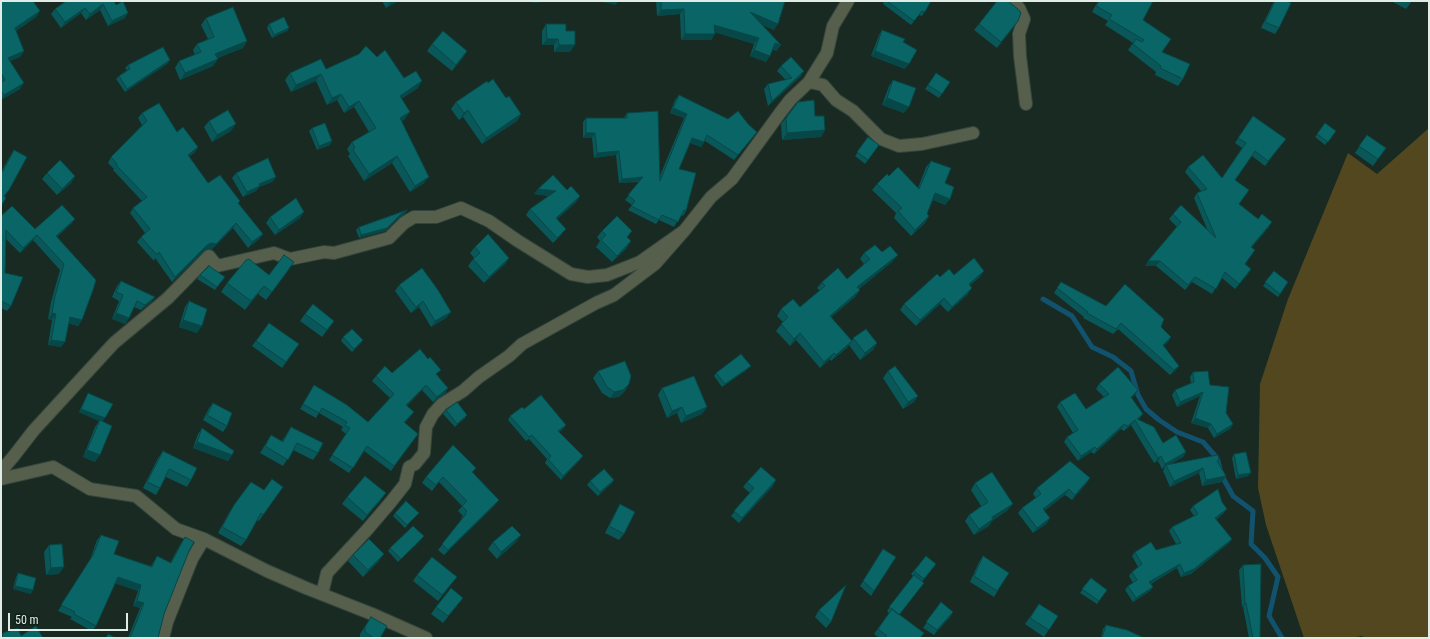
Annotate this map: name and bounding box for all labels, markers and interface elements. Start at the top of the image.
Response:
scale bar [10,605,130,631]
text: 50 m [15,613,39,627]

